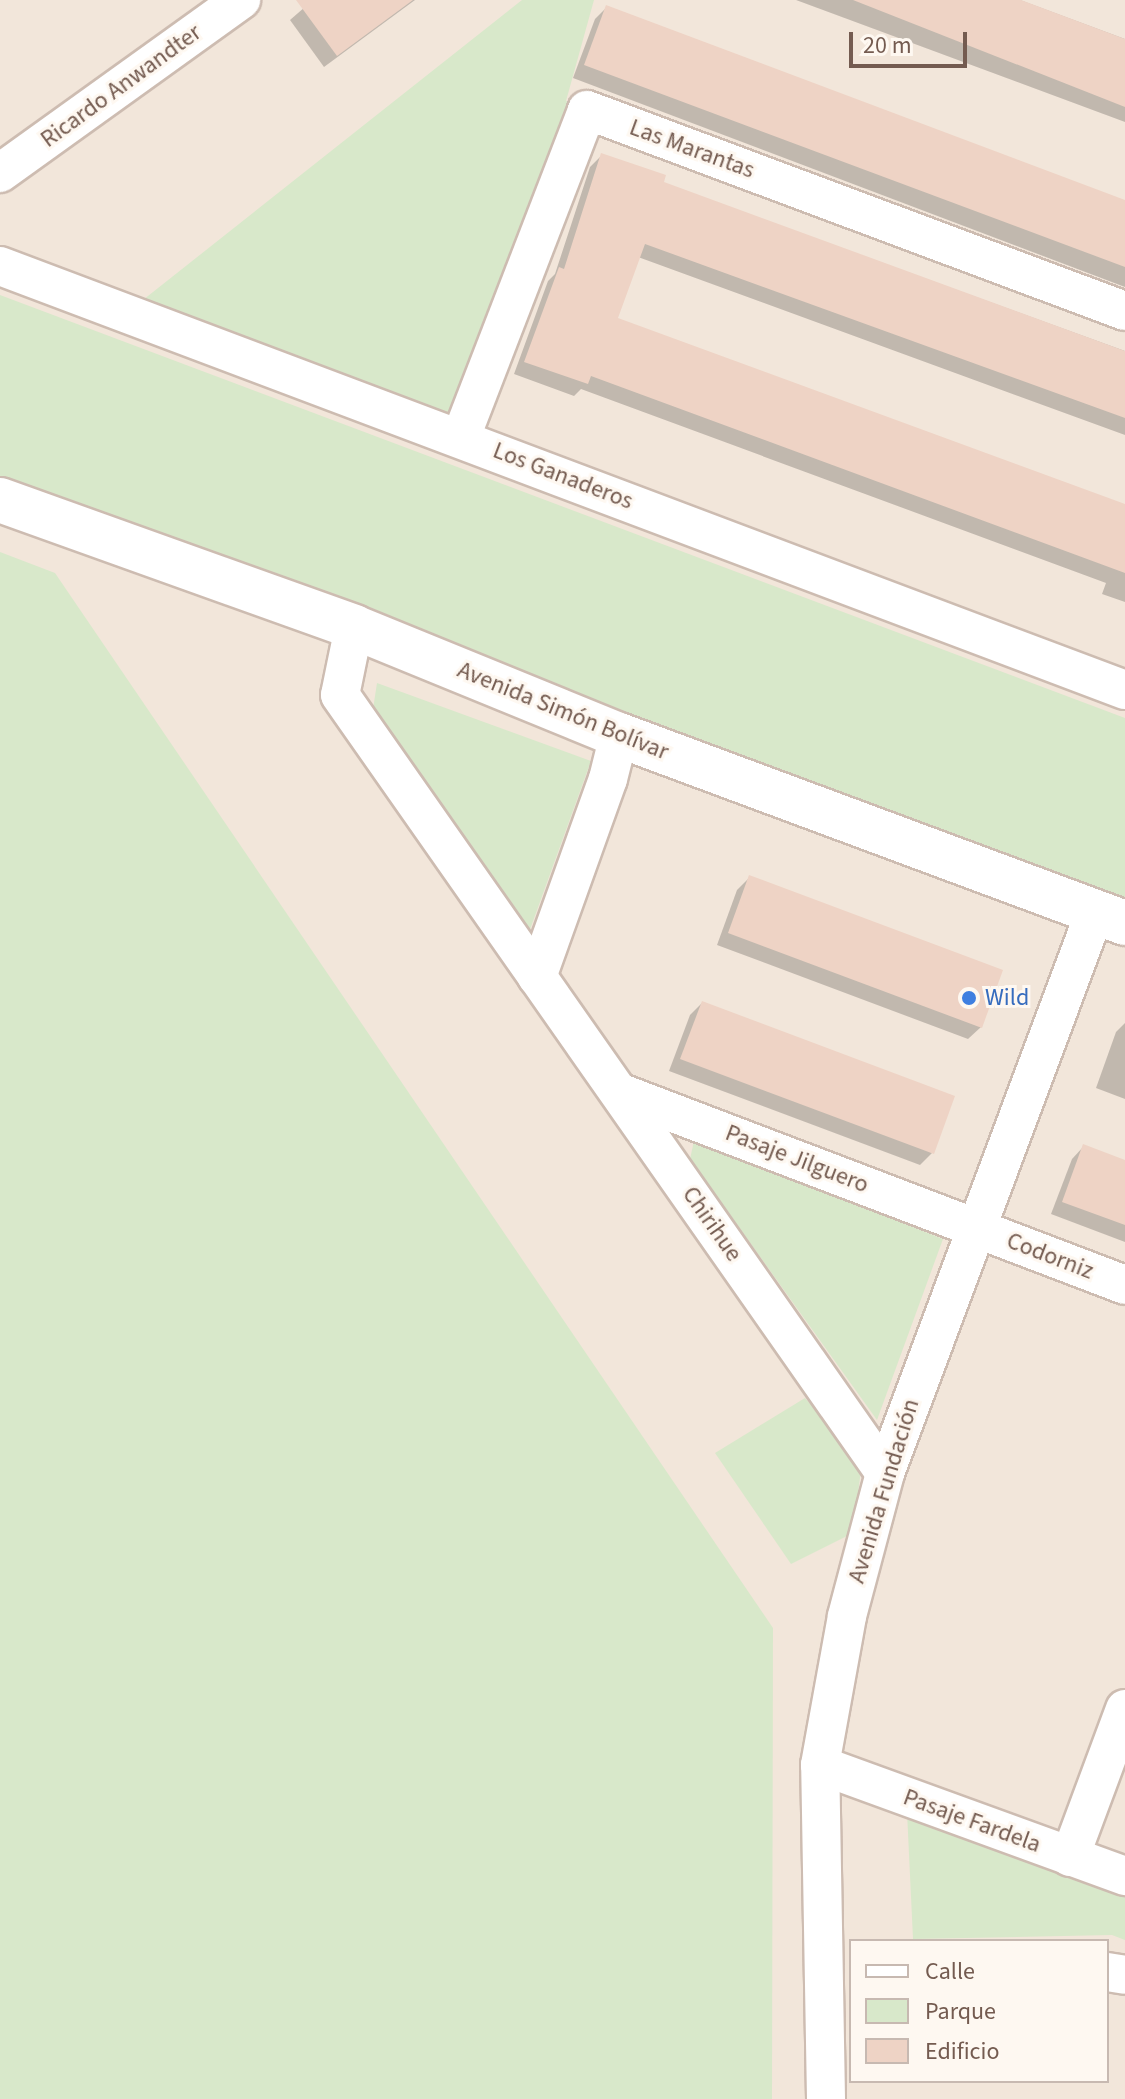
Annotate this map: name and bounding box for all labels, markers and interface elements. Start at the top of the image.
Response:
scale bar [853,16,971,66]
street label: Ricardo Anwandter [35,18,207,154]
text: 20 m [863,28,912,63]
street label: Las Marantas [626,113,758,185]
street label: Los Ganaderos [489,436,637,516]
street label: Avenida Simón Bolívar [453,656,673,766]
place label: Wild [985,984,1029,1012]
marker: Wild [960,989,978,1007]
street label: Pasaje Jilguero [721,1118,873,1200]
street label: Chirihue [676,1181,748,1267]
street label: Codorniz [1003,1226,1097,1286]
street label: Avenida Fundación [842,1395,926,1587]
street label: Pasaje Fardela [899,1783,1045,1859]
legend [849,1939,1109,2083]
text: Calle [925,1954,975,1989]
text: Parque [925,1994,996,2029]
text: Edificio [925,2034,999,2069]

